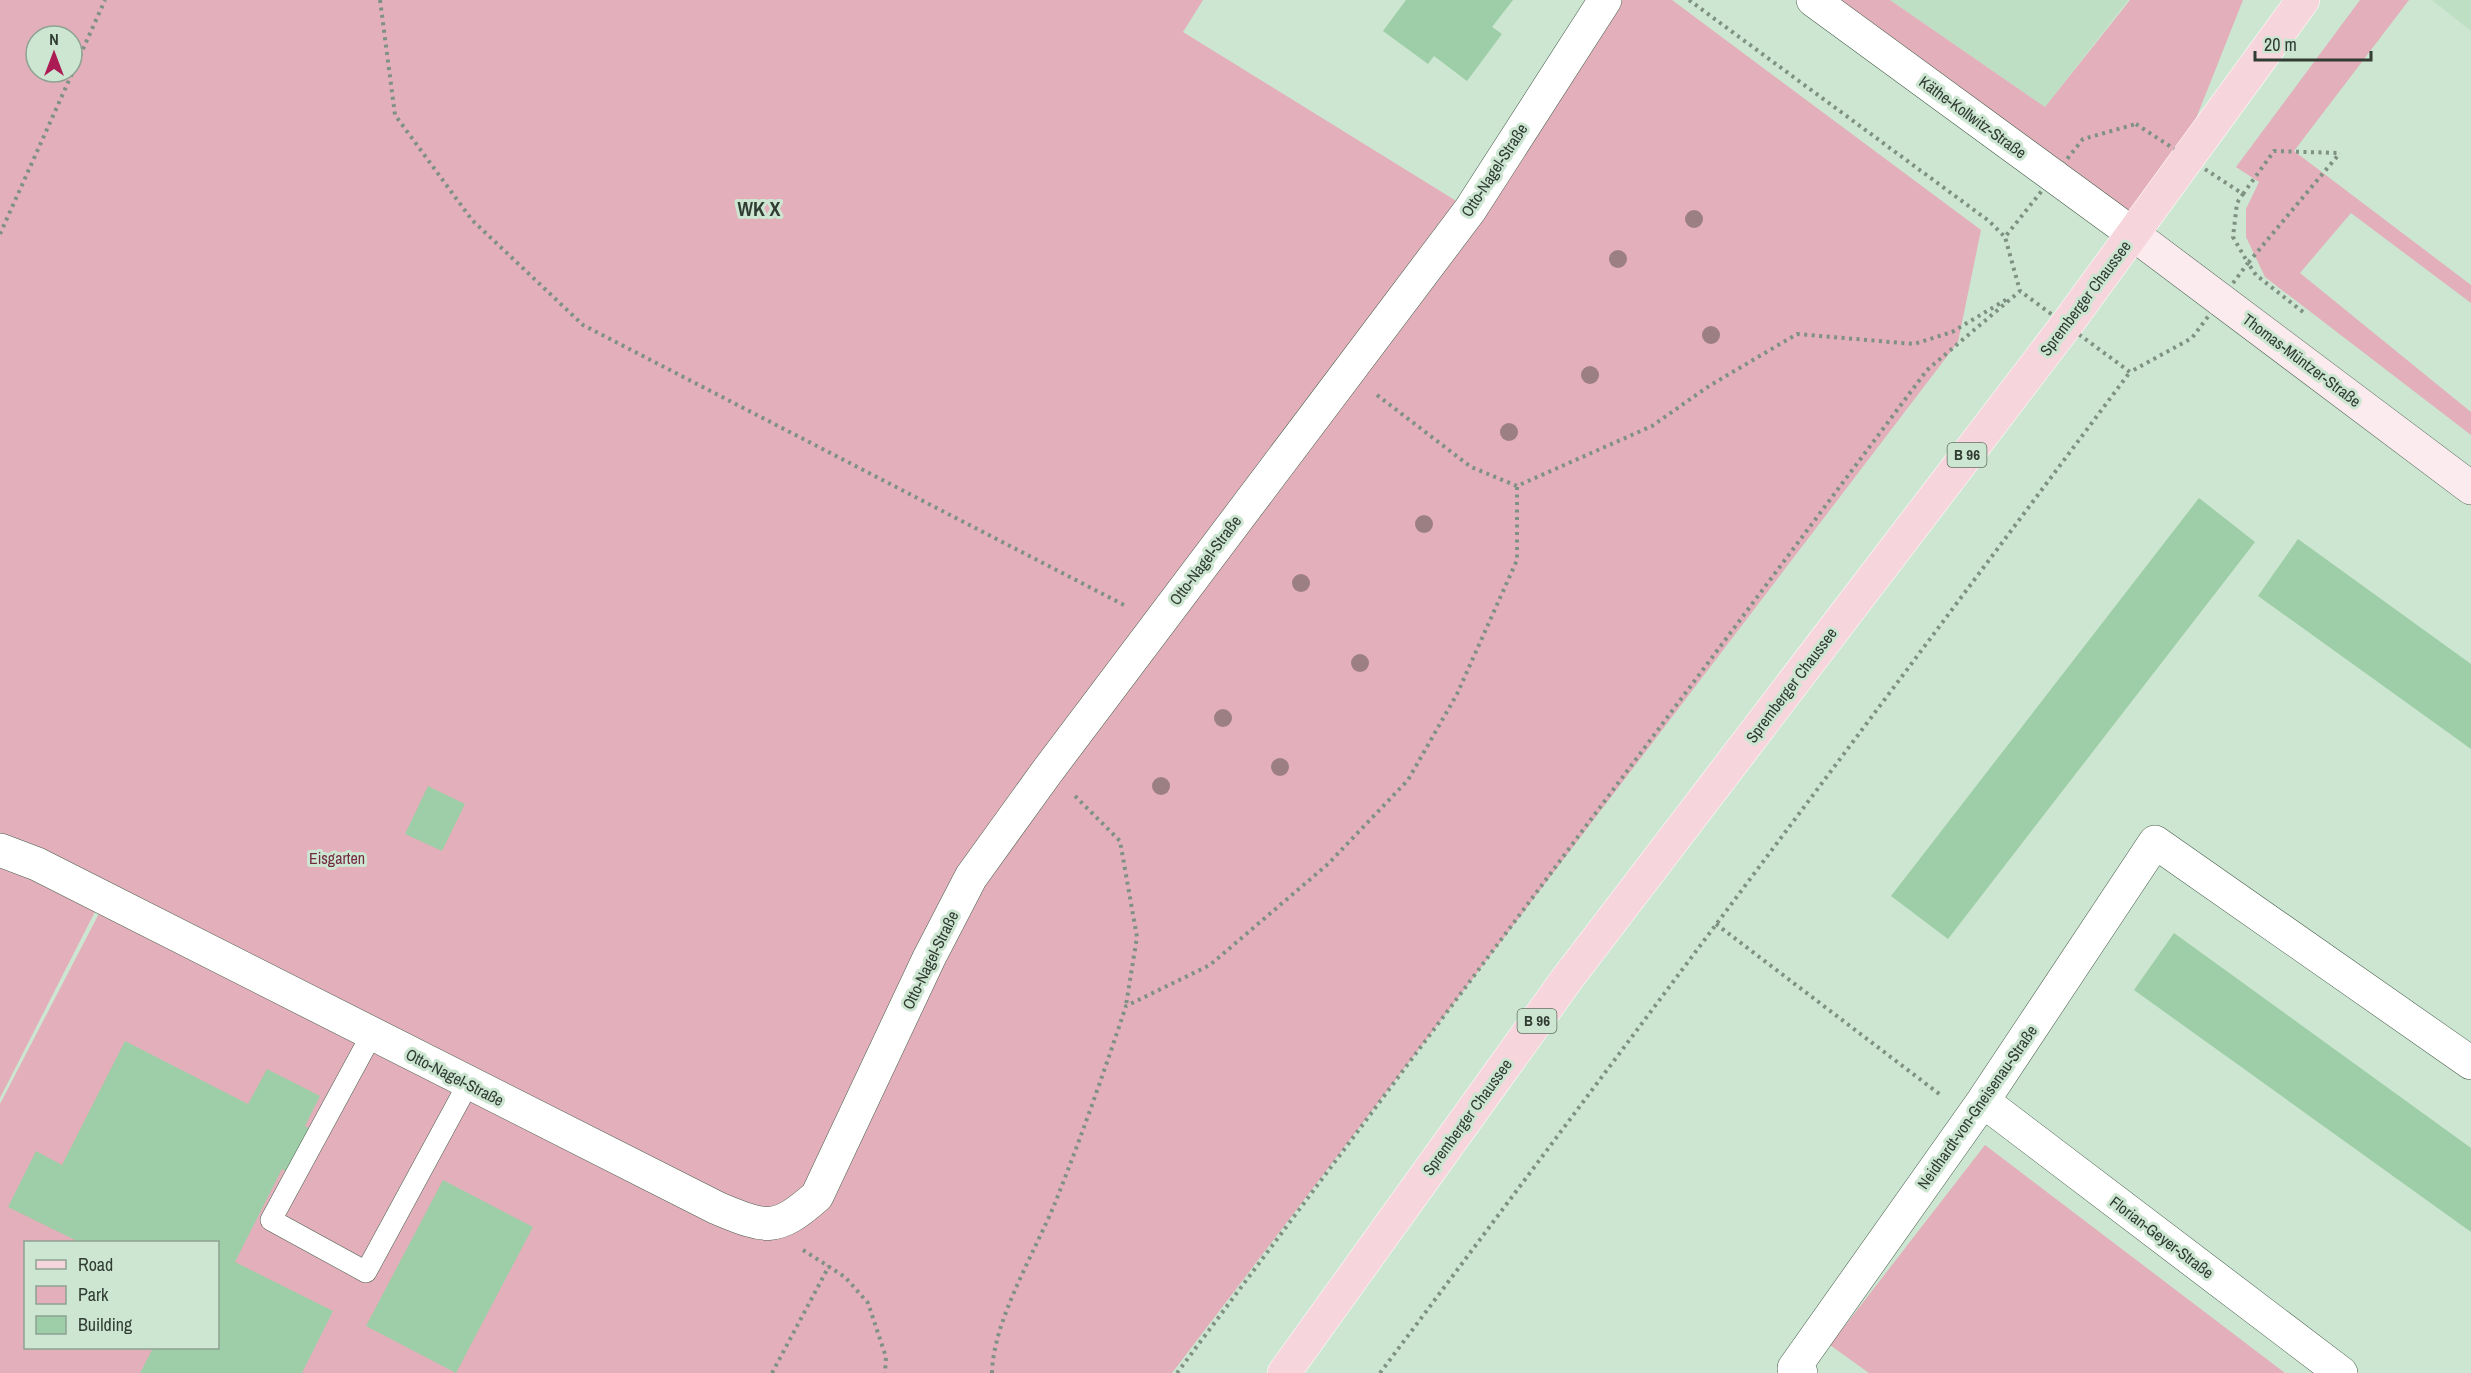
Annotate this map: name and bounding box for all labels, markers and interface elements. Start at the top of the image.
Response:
north arrow [24,24,84,84]
scale bar [2255,24,2370,62]
text: N [49,28,59,50]
text: 20 m [2264,32,2297,57]
street label: Käthe-Kollwitz-Straße [1915,71,2031,163]
street label: Otto-Nagel-Straße [1456,119,1532,221]
district label: WK X [738,195,780,222]
street label: Spremberger Chaussee [2034,236,2136,360]
street label: Thomas-Müntzer-Straße [2238,308,2366,412]
road number: B 96 [1948,443,1986,467]
street label: Otto-Nagel-Straße [1164,511,1246,609]
street label: Spremberger Chaussee [1740,623,1842,747]
park label: Eisgarten [309,847,365,869]
street label: Otto-Nagel-Straße [897,907,963,1013]
road number: B 96 [1518,1009,1556,1033]
street label: Neidhardt-von-Gneisenau-Straße [1912,1021,2042,1193]
street label: Otto-Nagel-Straße [402,1043,508,1111]
street label: Spremberger Chaussee [1417,1054,1517,1180]
street label: Florian-Geyer-Straße [2106,1191,2218,1283]
legend [24,1241,219,1349]
text: Road [78,1252,113,1277]
text: Park [78,1282,109,1307]
text: Building [78,1312,133,1337]

